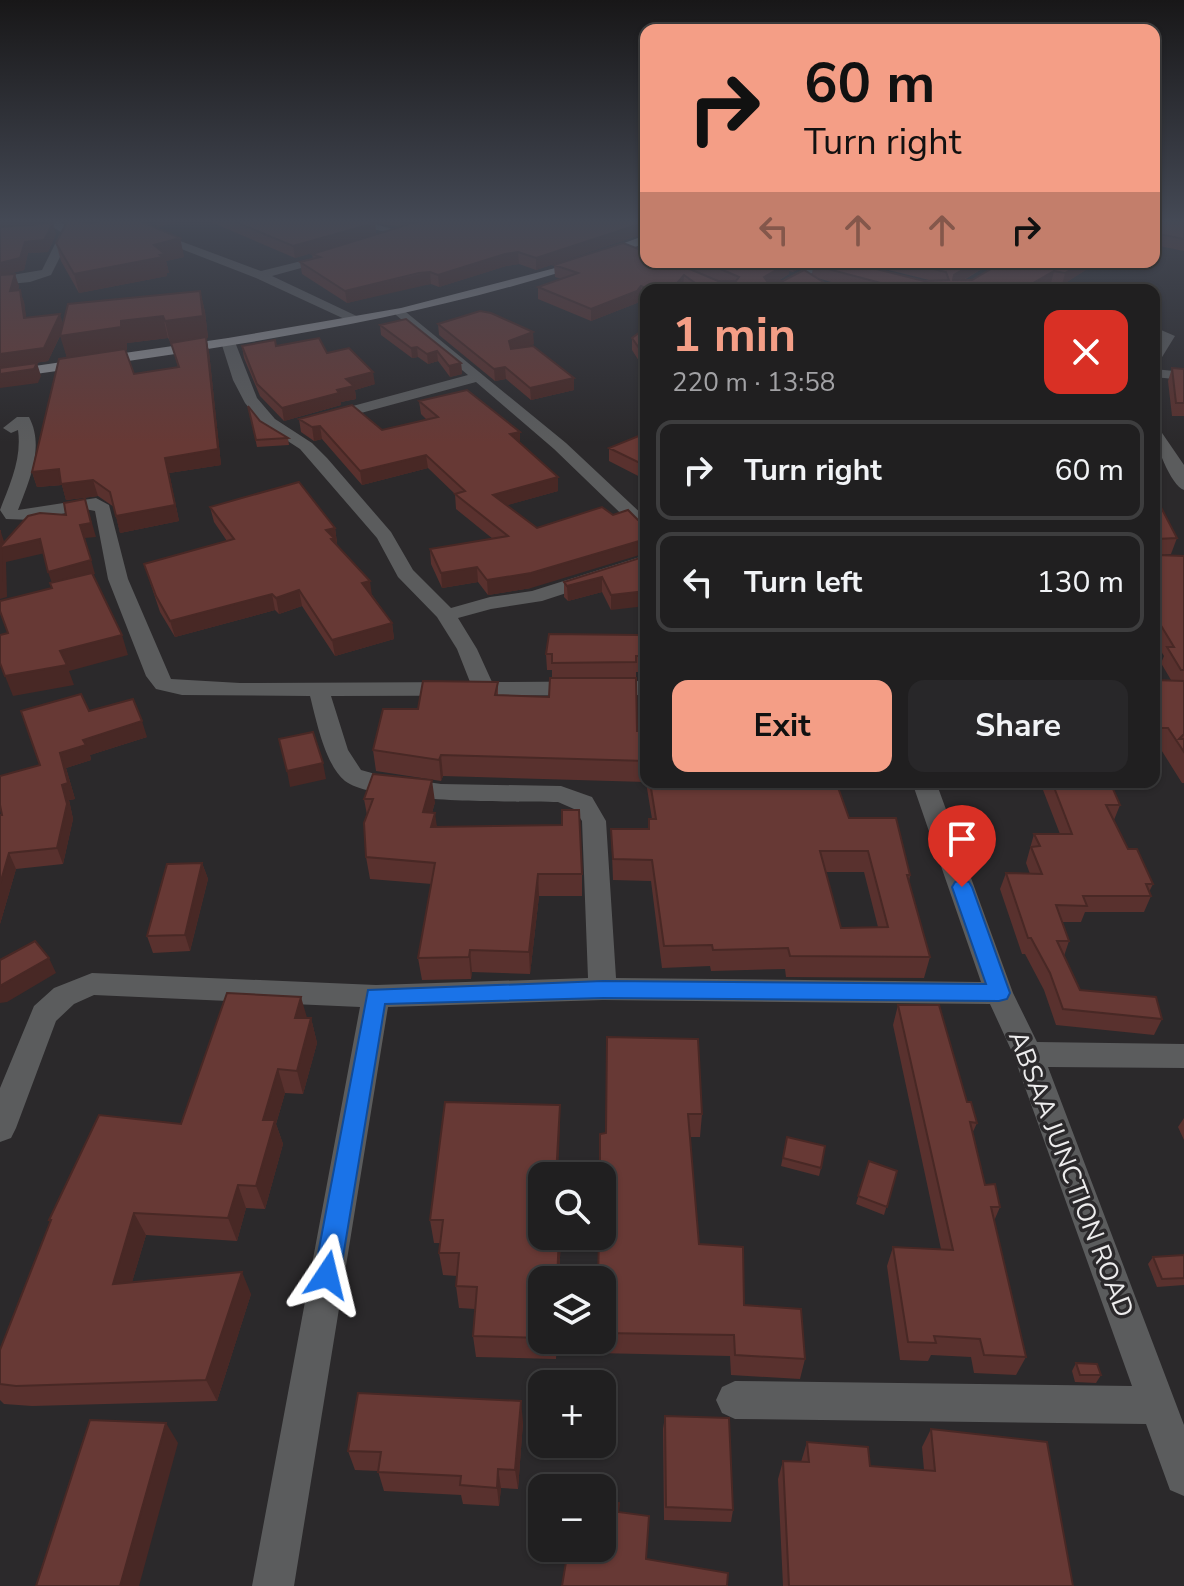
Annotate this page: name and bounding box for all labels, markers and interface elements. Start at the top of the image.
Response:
text: 60 m [804,45,935,122]
icon: right [672,56,776,160]
text: Turn right [804,118,961,167]
icon: left [752,208,796,252]
icon: ahead [836,208,880,252]
icon: ahead [920,208,964,252]
icon: right [1004,208,1048,252]
text: 1 min [672,302,796,368]
button: close [1044,310,1128,394]
text: 220 m · 13:58 [672,365,835,400]
icon: right [676,448,720,492]
text: Turn right [744,450,882,491]
text: 60 m [1055,450,1124,491]
icon: left [676,560,720,604]
text: Turn left [744,562,862,603]
text: 130 m [1037,562,1124,603]
button: Exit [672,680,892,772]
button: Share [908,680,1128,772]
pin [928,805,996,887]
icon: arrive [940,817,984,861]
street label: ABSAA JUNCTION ROAD [1000,1026,1142,1322]
map controls [528,1162,616,1562]
button: search [528,1162,616,1250]
position arrow [285,1233,369,1317]
button: layers [528,1266,616,1354]
button: + [528,1370,616,1458]
button: − [528,1474,616,1562]

